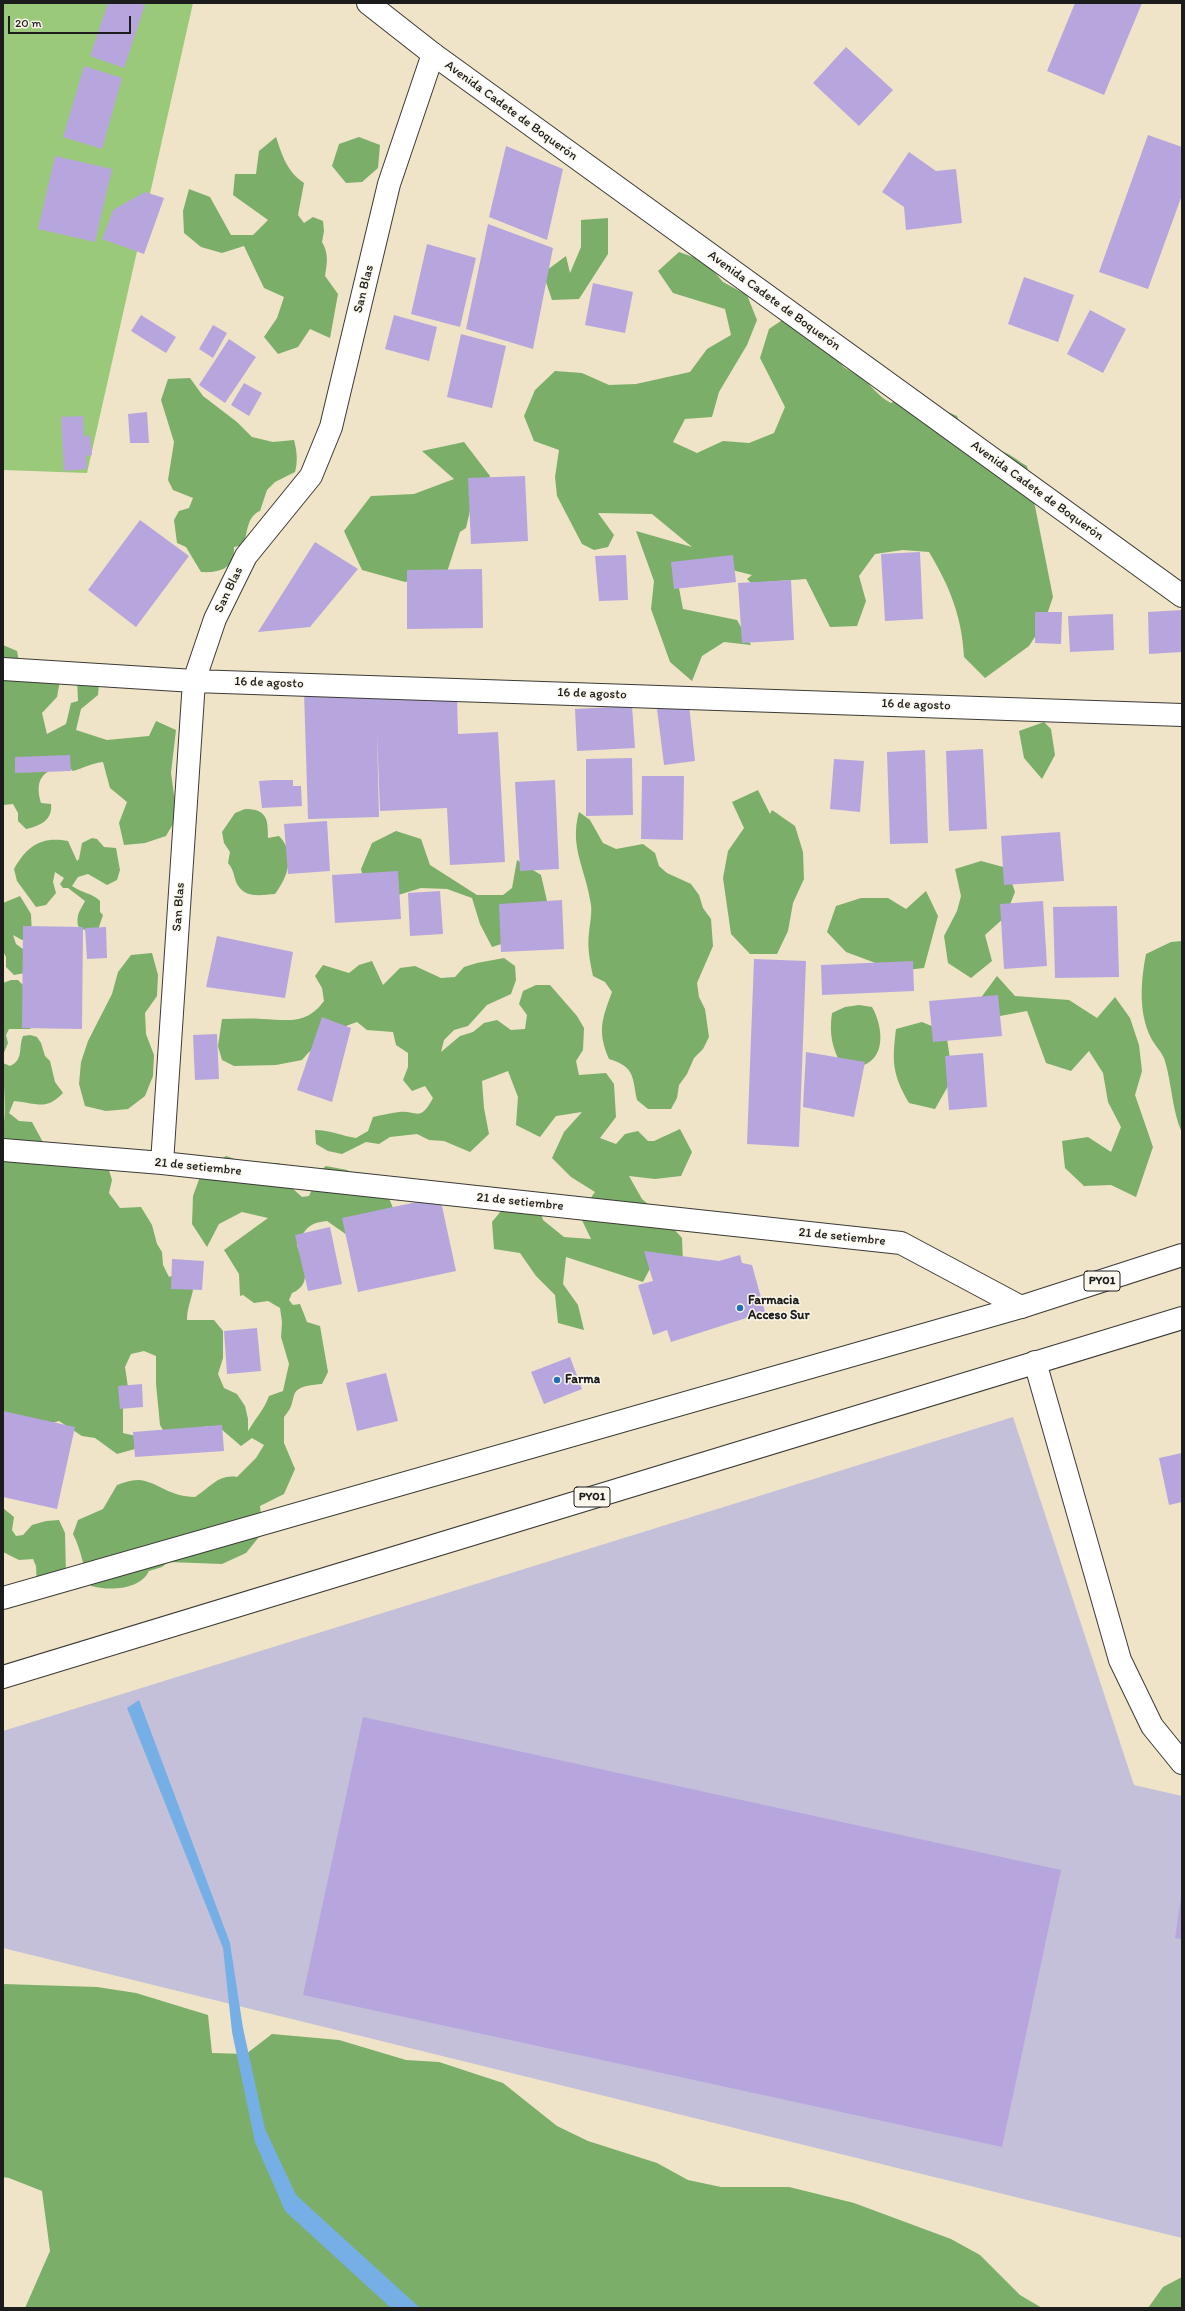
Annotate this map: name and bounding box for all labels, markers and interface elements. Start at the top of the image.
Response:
scale bar [10,8,133,34]
text: 20 m [15,16,42,30]
street label: Avenida Cadete de Boquerón [442,58,580,164]
street label: Avenida Cadete de Boquerón [705,248,843,354]
street label: San Blas [351,263,377,315]
street label: Avenida Cadete de Boquerón [968,438,1106,544]
street label: San Blas [211,565,247,615]
street label: 16 de agosto [234,674,304,692]
street label: 16 de agosto [557,685,627,703]
street label: 16 de agosto [881,696,951,714]
street label: San Blas [170,882,188,932]
street label: 21 de setiembre [154,1155,242,1179]
street label: 21 de setiembre [476,1190,564,1214]
street label: 21 de setiembre [798,1225,886,1249]
road number: PY01 [1084,1271,1120,1291]
place label: Farmacia Acceso Sur [748,1293,810,1324]
marker: Farmacia Acceso Sur [735,1303,745,1313]
place label: Farma [565,1372,600,1388]
marker: Farma [552,1375,562,1385]
road number: PY01 [574,1487,610,1507]

